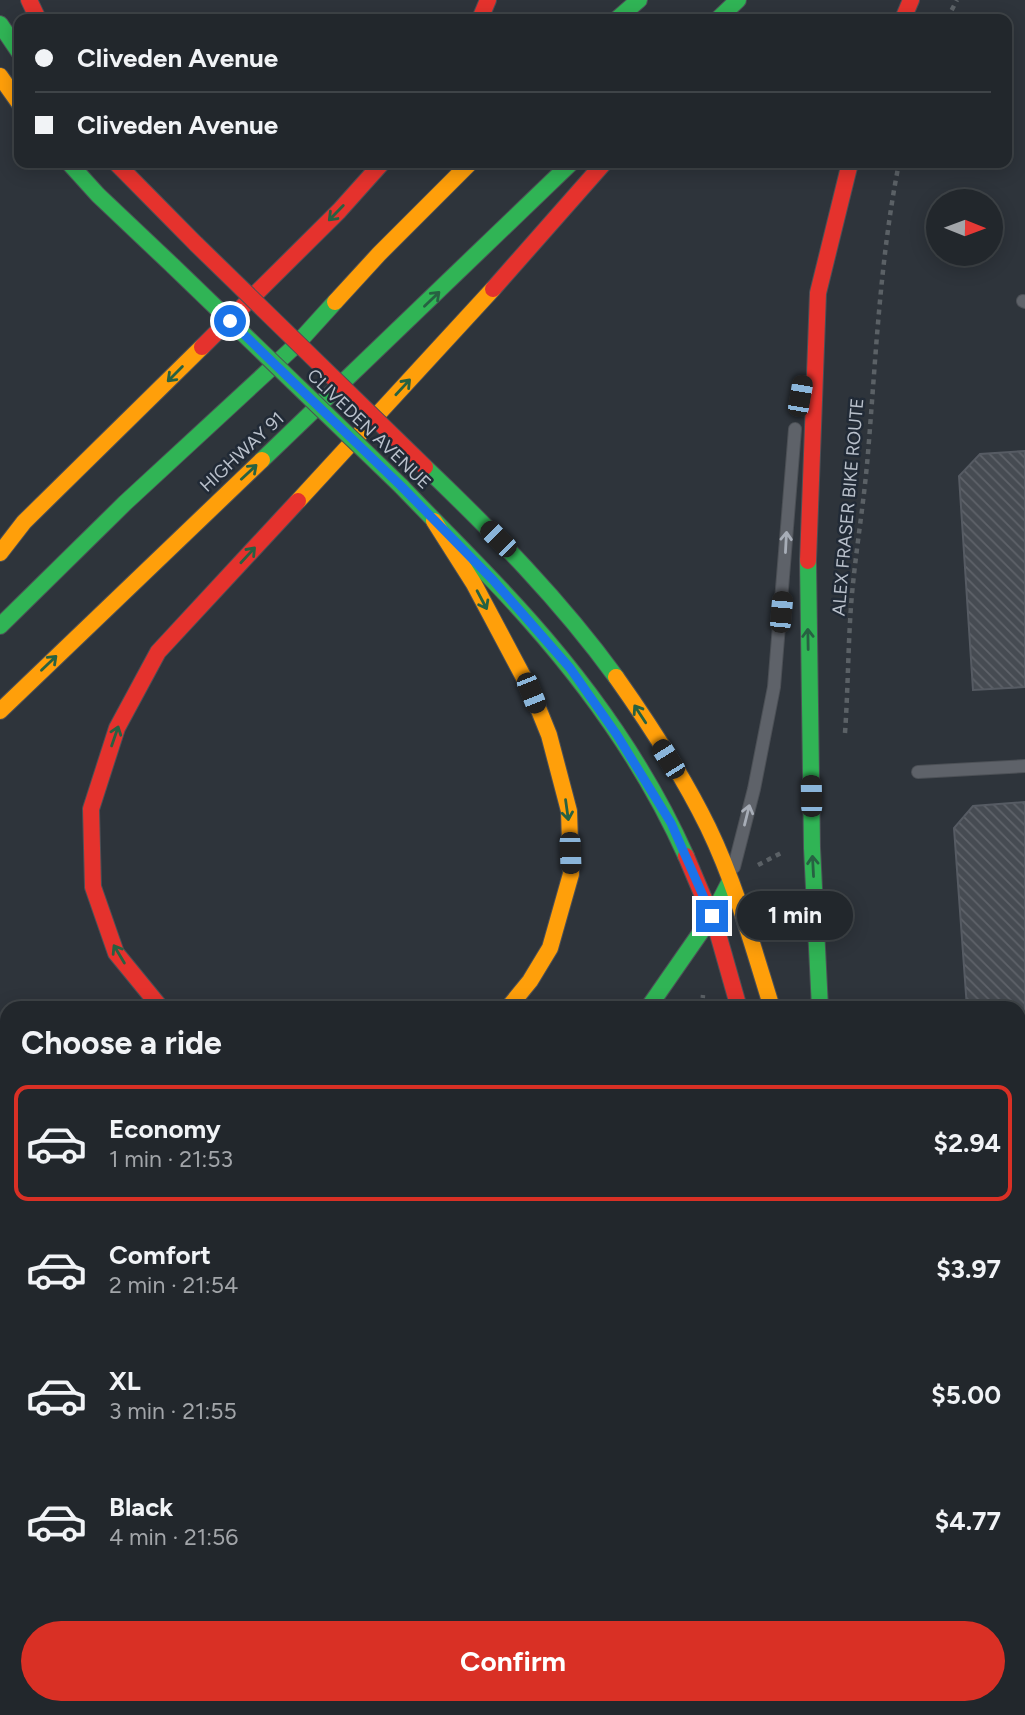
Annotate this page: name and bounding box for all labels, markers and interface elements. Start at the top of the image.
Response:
text: Cliveden Avenue [77,42,278,74]
text: Cliveden Avenue [77,109,278,141]
north arrow [926,189,1003,266]
map controls [926,189,1003,266]
one-way arrow [328,205,345,222]
one-way arrow [423,290,440,307]
route start [214,305,246,337]
street label: CLIVEDEN AVENUE [303,364,435,494]
one-way arrow [166,365,183,382]
car [787,373,814,419]
one-way arrow [395,378,411,396]
street label: ALEX FRASER BIKE ROUTE [828,397,868,617]
street label: HIGHWAY 91 [195,407,289,497]
one-way arrow [240,463,257,480]
car [476,517,521,561]
one-way arrow [780,531,793,554]
one-way arrow [240,546,257,563]
one-way arrow [476,589,490,610]
car [769,590,794,634]
one-way arrow [801,628,815,651]
one-way arrow [40,655,57,672]
car [514,670,549,716]
one-way arrow [633,705,648,724]
one-way arrow [109,725,122,747]
car [648,736,689,782]
car [801,775,822,817]
one-way arrow [561,798,574,821]
one-way arrow [741,804,754,827]
car [559,832,582,874]
one-way arrow [807,855,820,878]
callout: 1 min [736,892,852,940]
route end [696,900,728,932]
text: 1 min [768,901,822,929]
one-way arrow [112,945,126,965]
text: Choose a ride [21,1024,222,1062]
icon: car [25,1112,88,1175]
text: Economy [109,1113,221,1145]
text: $2.94 [934,1127,1001,1159]
text: 1 min · 21:53 [109,1145,233,1173]
icon: car [25,1238,88,1301]
text: Comfort [109,1239,211,1271]
text: $3.97 [936,1253,1001,1285]
text: 2 min · 21:54 [109,1271,238,1299]
icon: car [25,1364,88,1427]
text: XL [109,1365,141,1397]
text: $5.00 [931,1379,1001,1411]
text: 3 min · 21:55 [109,1397,237,1425]
icon: car [25,1490,88,1553]
text: Black [109,1491,173,1523]
text: $4.77 [935,1505,1001,1537]
text: 4 min · 21:56 [109,1523,238,1551]
button: Confirm [21,1621,1005,1701]

